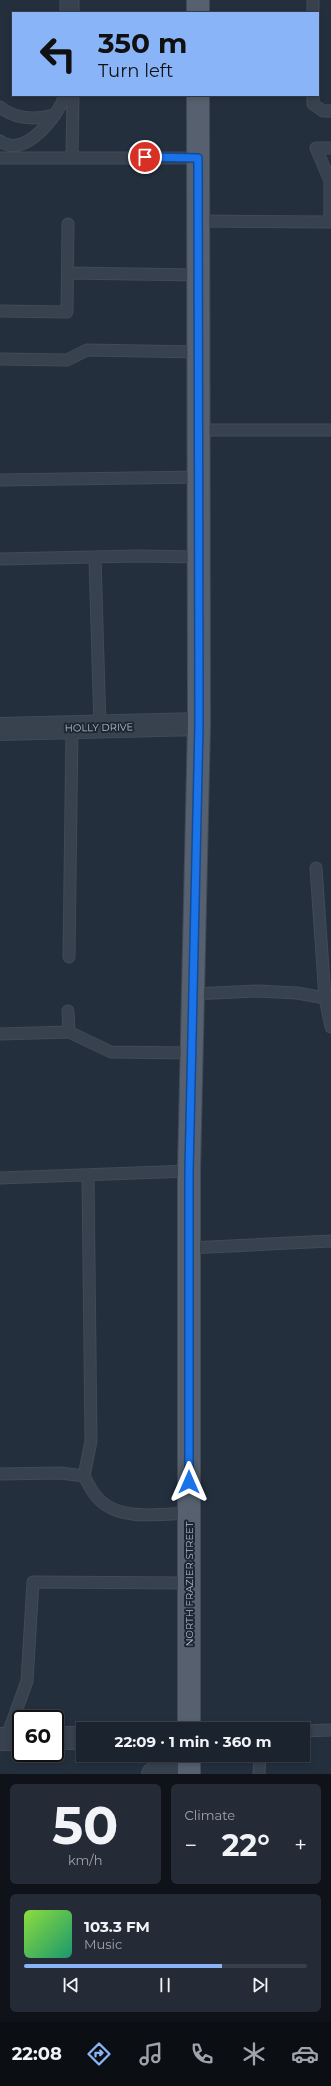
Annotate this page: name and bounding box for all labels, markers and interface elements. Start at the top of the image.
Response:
text: 350 m [98,26,187,60]
icon: left [32,28,84,80]
text: Turn left [98,60,173,82]
pin [128,140,162,174]
icon: arrive [134,146,156,168]
street label: HOLLY DRIVE [65,720,134,735]
position arrow [168,1461,210,1503]
street label: NORTH FRAZIER STREET [183,1521,196,1647]
speed limit sign: 60 [12,1710,64,1762]
text: 22:09 · 1 min · 360 m [115,1732,271,1751]
text: 50 [52,1794,118,1857]
text: Climate [185,1807,235,1823]
text: 22° [222,1827,270,1864]
text: − [185,1832,197,1859]
text: + [294,1832,307,1859]
text: km/h [68,1852,103,1868]
text: 103.3 FM [84,1917,150,1936]
text: Music [84,1936,122,1952]
icon: previous [60,1974,82,1996]
icon: pause [154,1974,176,1996]
icon: next [249,1974,271,1996]
icon: directions [85,2040,113,2068]
icon: music [137,2040,165,2068]
icon: phone [188,2040,216,2068]
icon: climate [240,2040,268,2068]
icon: car [291,2040,319,2068]
text: 22:08 [12,2043,62,2065]

